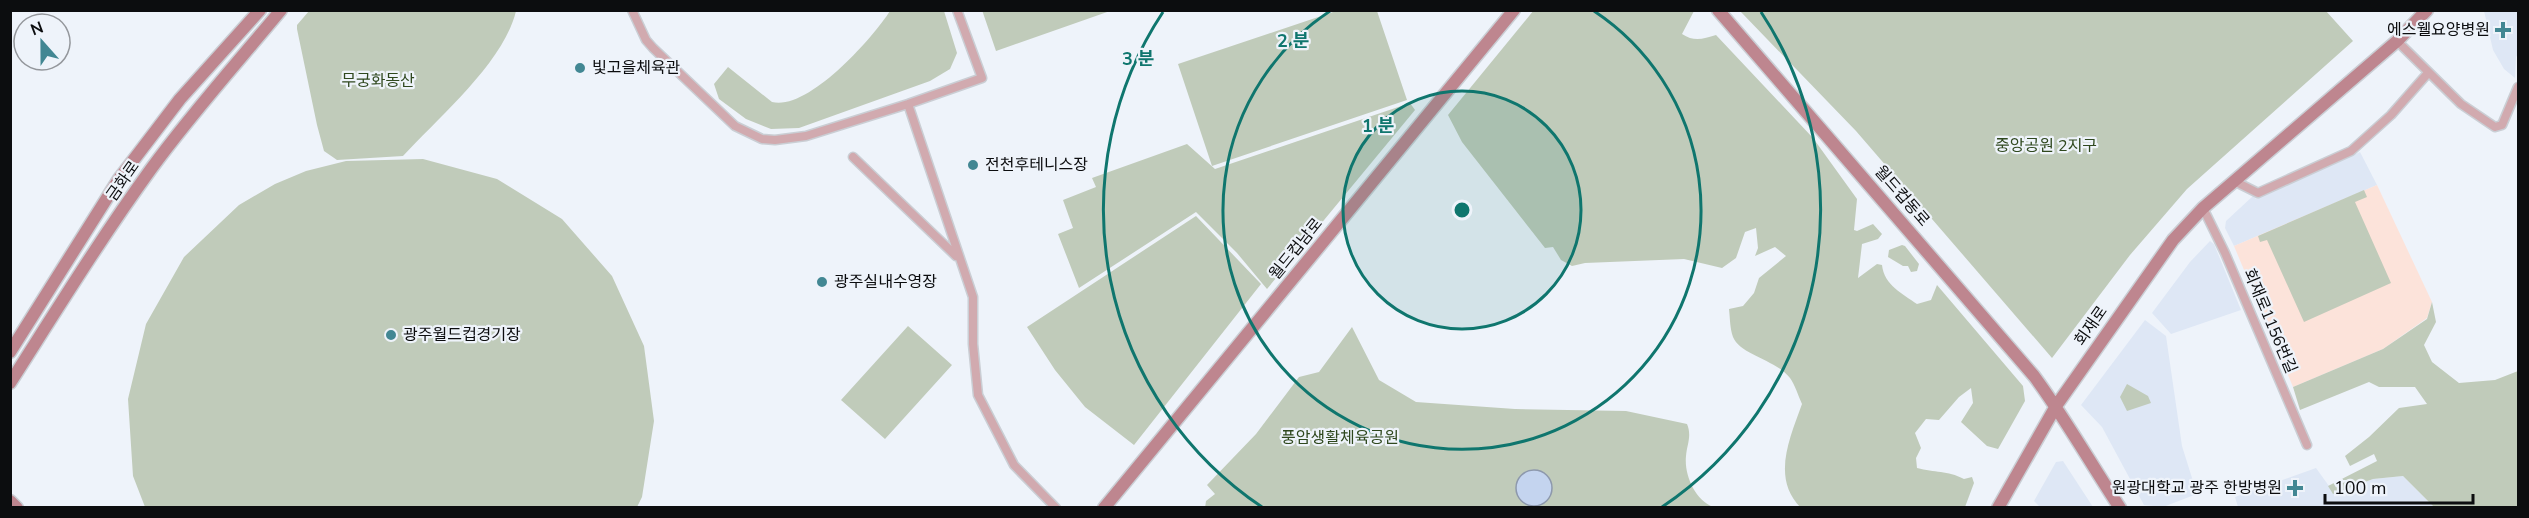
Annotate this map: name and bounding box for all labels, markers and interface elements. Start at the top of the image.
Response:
north arrow [12,12,72,72]
text: N [27,17,47,41]
place label: 에스웰요양병원 [2387,19,2490,41]
marker: 에스웰요양병원 [2494,21,2512,39]
text: 2 분 [1277,29,1310,53]
text: 3 분 [1122,47,1155,71]
place label: 빛고을체육관 [592,57,681,79]
marker: 빛고을체육관 [573,61,587,75]
park label: 무궁화동산 [341,70,415,92]
text: 1 분 [1362,114,1395,138]
park label: 중앙공원 2지구 [1995,135,2097,157]
place label: 전천후테니스장 [985,154,1088,176]
street label: 금화로 [101,156,145,205]
marker: 전천후테니스장 [966,158,980,172]
street label: 월드컵동로 [1870,161,1935,231]
centre of rings [1452,200,1472,220]
street label: 월드컵남로 [1264,213,1328,285]
street label: 회재로1156번길 [2238,265,2302,377]
place label: 광주실내수영장 [834,271,937,293]
marker: 광주실내수영장 [815,275,829,289]
street label: 회재로 [2069,301,2113,350]
place label: 광주월드컵경기장 [403,324,521,346]
marker: 광주월드컵경기장 [384,328,398,342]
park label: 풍암생활체육공원 [1281,427,1399,449]
scale bar [2325,467,2474,505]
text: 100 m [2334,476,2386,500]
place label: 원광대학교 광주 한방병원 [2112,477,2282,499]
marker: 원광대학교 광주 한방병원 [2286,479,2304,497]

